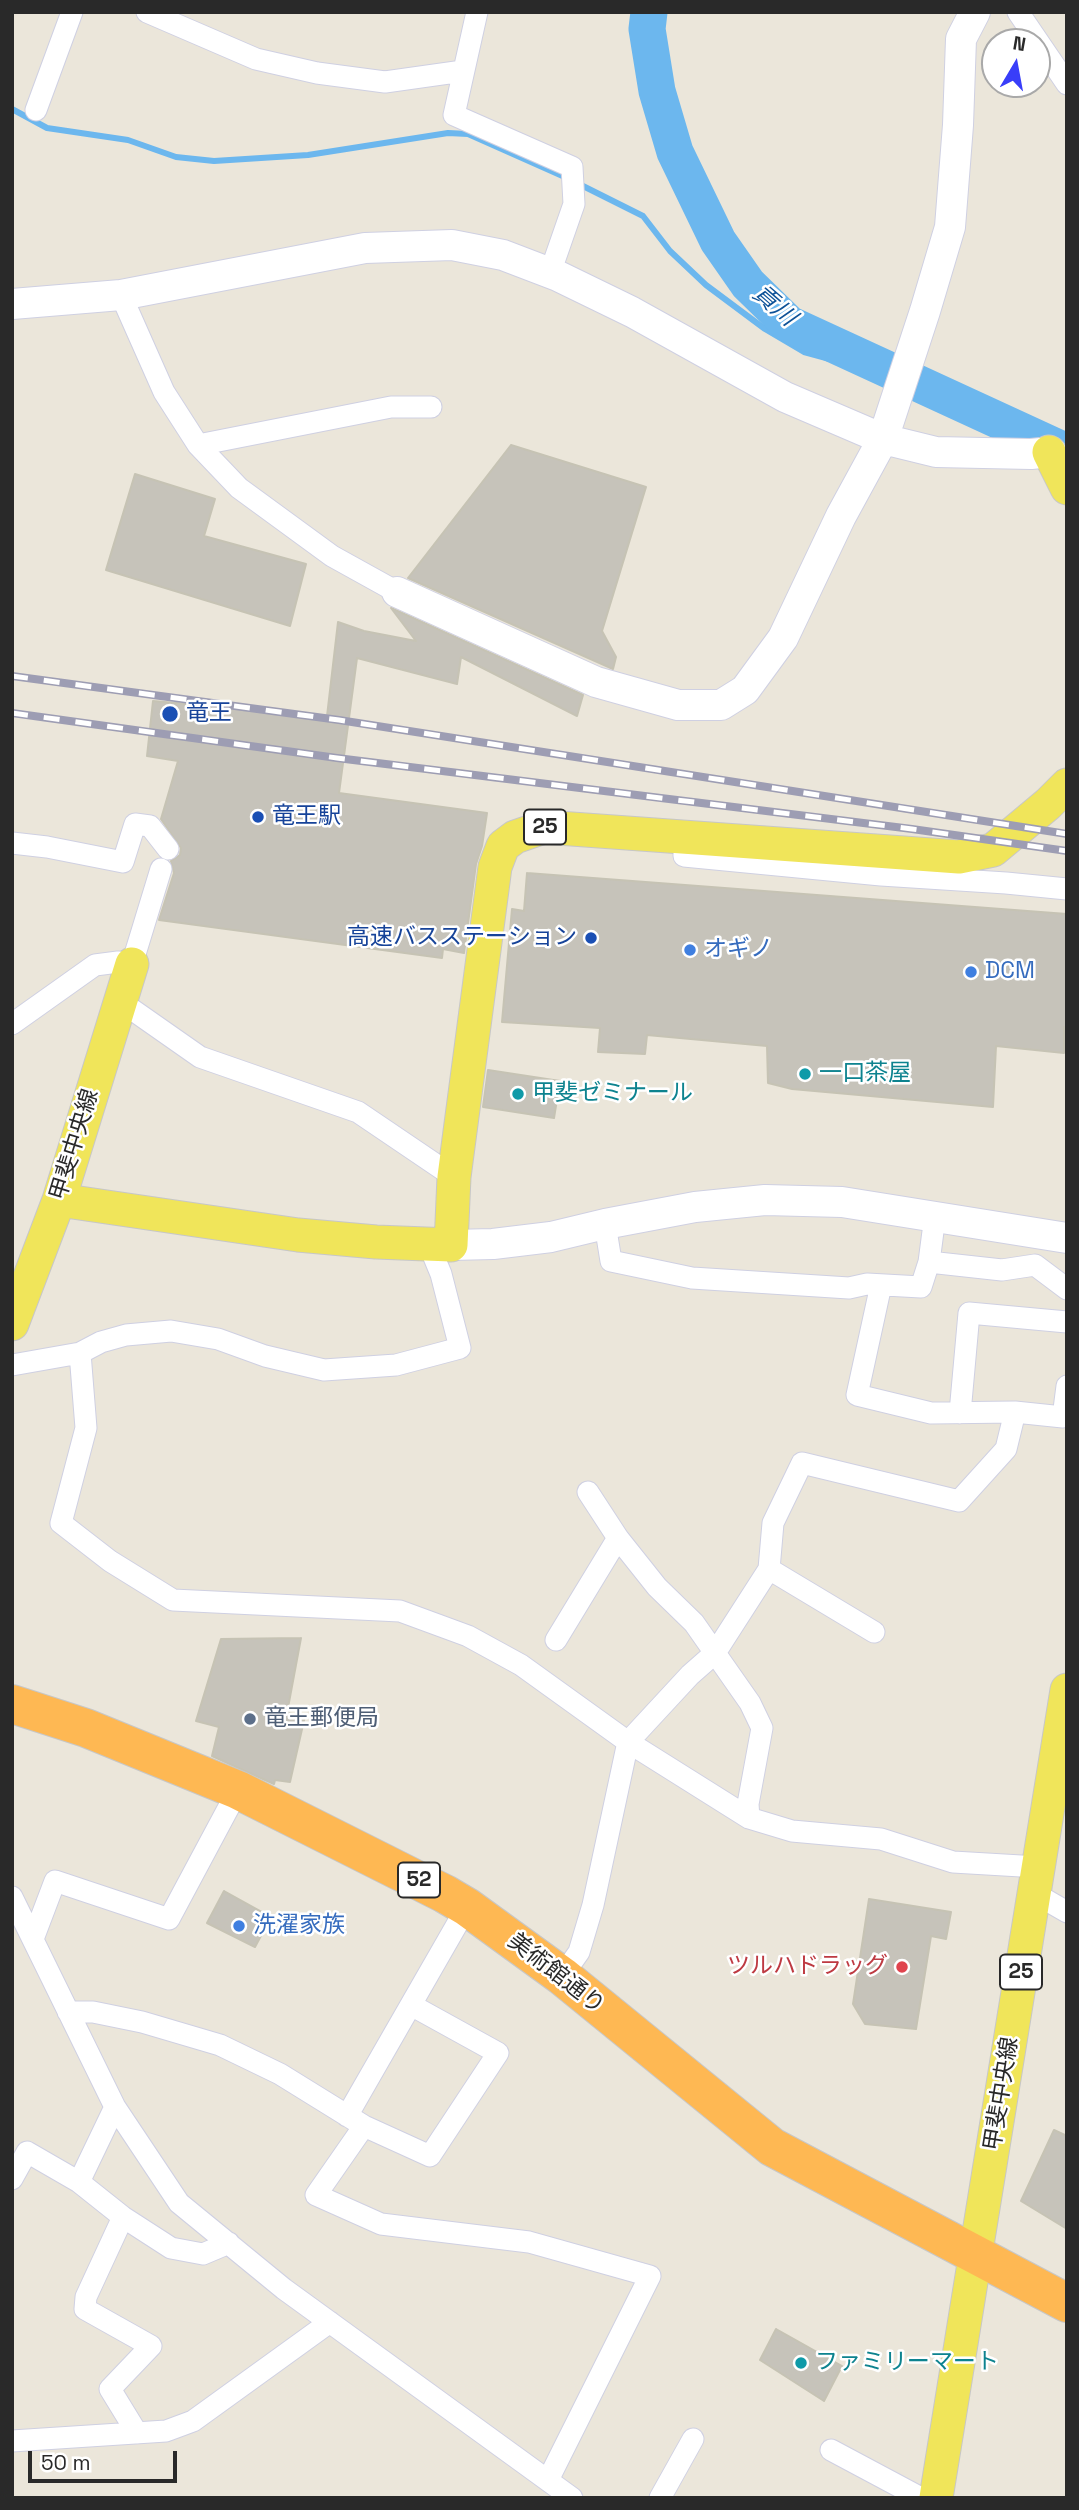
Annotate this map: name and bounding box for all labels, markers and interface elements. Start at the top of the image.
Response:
north arrow [981,28,1051,98]
text: N [1011,30,1028,57]
water label: 貢川 [746,279,802,333]
place label: 竜王 [186,700,232,728]
marker: 竜王 [160,704,180,724]
place label: 竜王駅 [272,803,341,831]
marker: 竜王駅 [250,809,266,825]
road number: 25 [524,810,566,844]
place label: 高速バスステーション [347,924,577,952]
marker: 高速バスステーション [583,930,599,946]
place label: オギノ [704,936,773,964]
marker: オギノ [682,942,698,958]
place label: DCM [985,958,1035,986]
marker: DCM [963,964,979,980]
place label: 一口茶屋 [819,1060,911,1088]
marker: 一口茶屋 [797,1066,813,1082]
place label: 甲斐ゼミナール [532,1080,693,1108]
street label: 甲斐中央線 [45,1086,105,1204]
marker: 甲斐ゼミナール [510,1086,526,1102]
place label: 竜王郵便局 [264,1705,379,1733]
marker: 竜王郵便局 [242,1711,258,1727]
road number: 52 [398,1862,440,1898]
place label: 洗濯家族 [253,1912,345,1940]
marker: 洗濯家族 [231,1918,247,1934]
street label: 美術館通り [502,1928,610,2020]
place label: ツルハドラッグ [727,1953,888,1981]
road number: 25 [1000,1954,1042,1990]
marker: ツルハドラッグ [894,1959,910,1975]
street label: 甲斐中央線 [979,2035,1025,2153]
place label: ファミリーマート [815,2349,999,2377]
marker: ファミリーマート [793,2355,809,2371]
scale bar [32,2436,180,2480]
text: 50 m [41,2449,91,2476]

